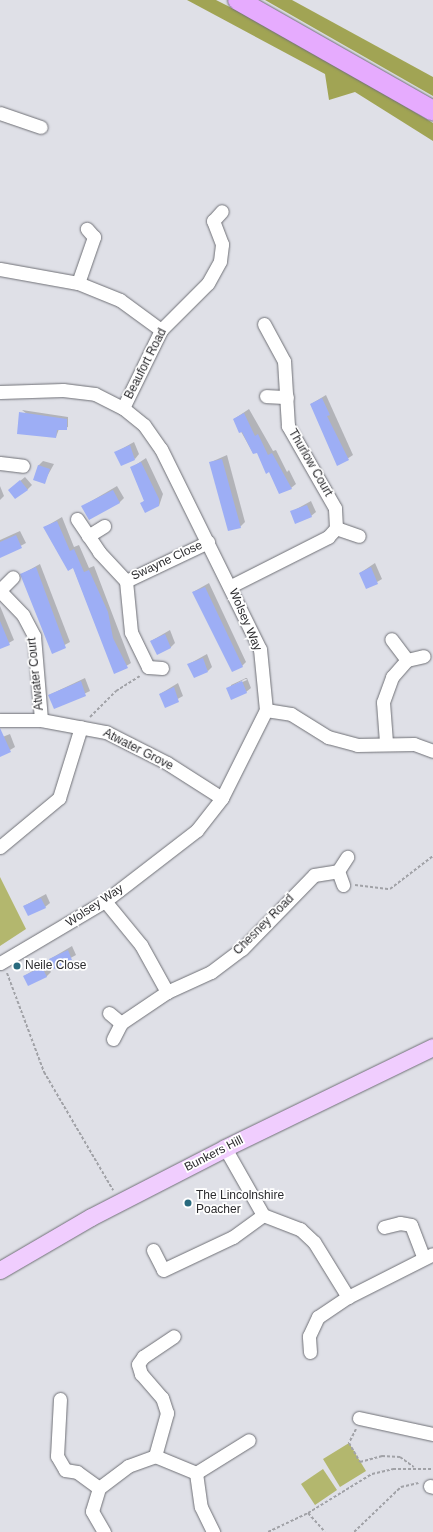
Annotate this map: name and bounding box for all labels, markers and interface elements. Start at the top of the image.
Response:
street label: Beaufort Road [122,326,170,402]
street label: Thurlow Court [285,427,335,499]
street label: Swayne Close [129,538,205,584]
street label: Wolsey Way [225,587,265,653]
street label: Atwater Court [25,637,47,711]
street label: Atwater Grove [101,726,175,774]
street label: Wolsey Way [64,882,126,930]
street label: Chesney Road [231,892,297,958]
place label: Neile Close [25,959,86,973]
marker: Neile Close [12,961,22,971]
street label: Bunkers Hill [182,1133,246,1175]
place label: The Lincolnshire Poacher [196,1189,284,1217]
marker: The Lincolnshire Poacher [183,1198,193,1208]

